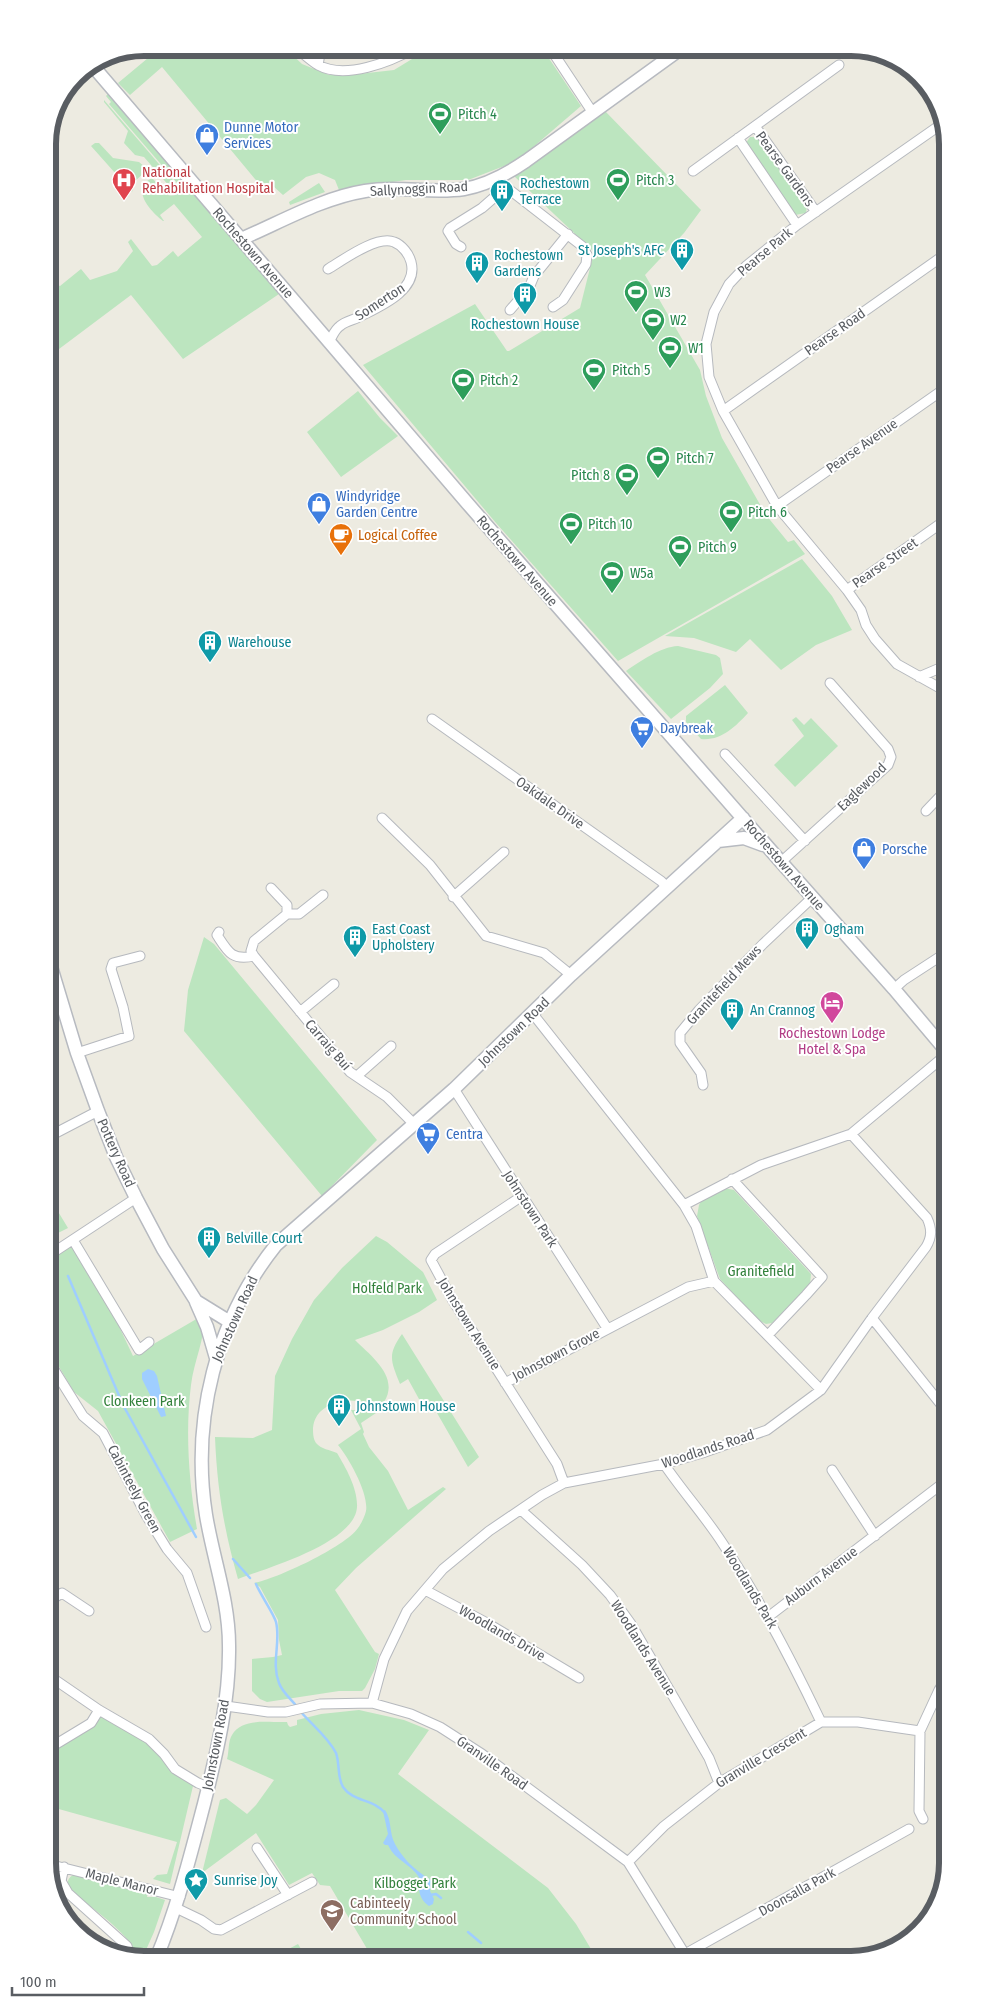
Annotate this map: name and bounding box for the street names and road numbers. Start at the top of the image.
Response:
street label: Pearse Gardens [752,128,818,210]
street label: Sallynoggin Road [369,178,469,200]
street label: Rochestown Avenue [209,204,297,302]
street label: Pearse Park [734,224,796,280]
street label: Somerton [352,280,408,324]
street label: Pearse Road [801,305,869,359]
street label: Pearse Avenue [823,415,901,477]
street label: Rochestown Avenue [473,512,561,610]
street label: Pearse Street [849,534,921,592]
street label: Eaglewood [834,759,890,815]
street label: Oakdale Drive [513,773,588,833]
street label: Rochestown Avenue [740,816,828,914]
street label: Granitefield Mews [683,942,765,1028]
street label: Johnstown Road [475,994,553,1070]
street label: Carraig Buí [301,1016,355,1074]
street label: Pottery Road [93,1116,139,1190]
street label: Johnstown Park [499,1167,561,1251]
street label: Johnstown Road [208,1273,262,1365]
street label: Johnstown Avenue [434,1275,504,1373]
street label: Johnstown Grove [509,1325,603,1385]
street label: Woodlands Road [660,1426,756,1472]
street label: Cabinteely Green [104,1442,164,1536]
street label: Auburn Avenue [781,1543,861,1609]
street label: Woodlands Park [719,1544,781,1632]
street label: Woodlands Avenue [607,1597,679,1699]
street label: Woodlands Drive [456,1601,548,1665]
street label: Johnstown Road [199,1698,233,1792]
street label: Granville Crescent [713,1724,810,1792]
street label: Granville Road [453,1732,531,1794]
street label: Doonsalla Park [756,1864,839,1920]
street label: Maple Manor [84,1865,160,1899]

